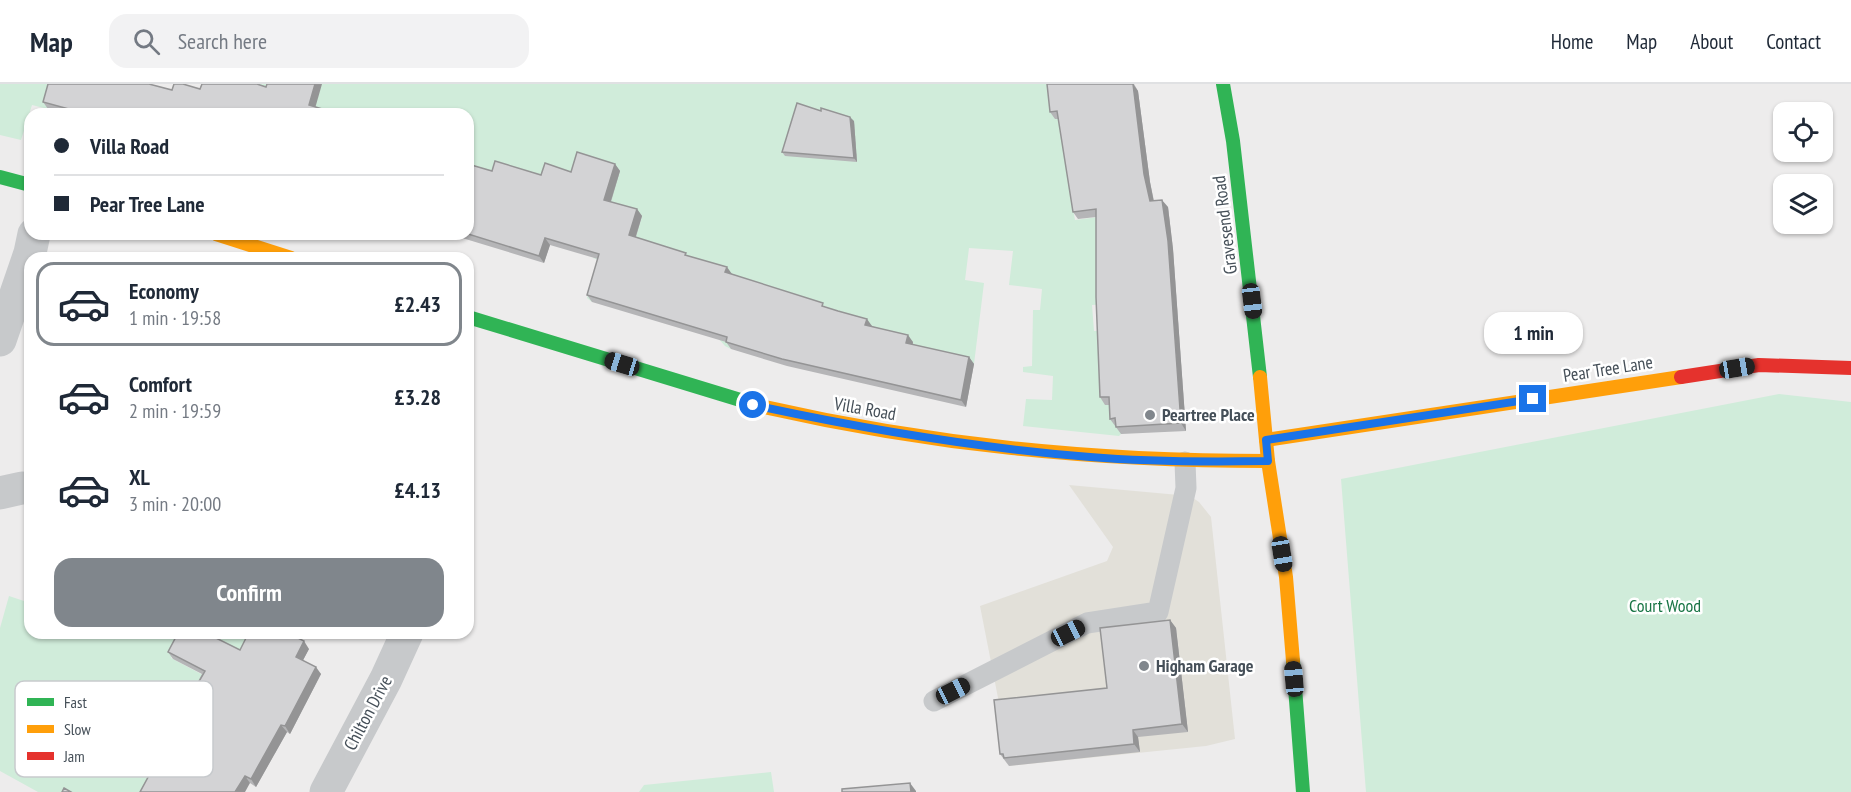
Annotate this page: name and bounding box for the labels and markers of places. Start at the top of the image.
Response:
place label: Peartree Place [1162,403,1255,426]
marker: Peartree Place [1143,408,1157,422]
place label: Higham Garage [1156,654,1254,677]
marker: Higham Garage [1137,659,1151,673]

